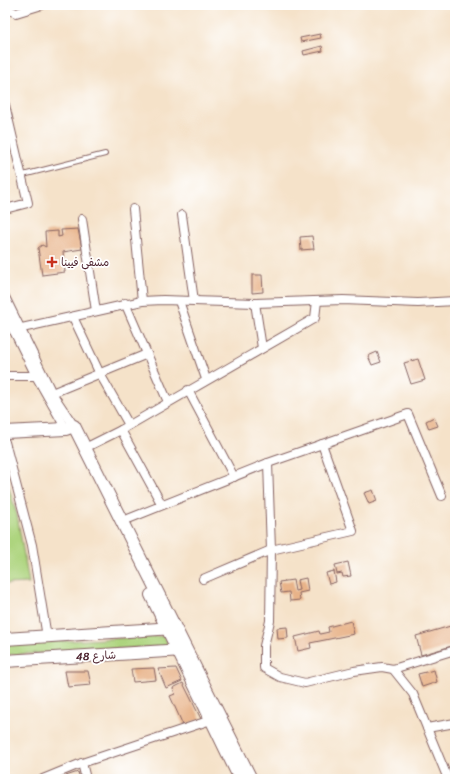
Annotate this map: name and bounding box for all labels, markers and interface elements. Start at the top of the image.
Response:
place label: مشفى فيينا [61,253,109,272]
marker: مشفى فيينا [46,256,58,268]
street label: 48 شارع [75,645,117,667]

